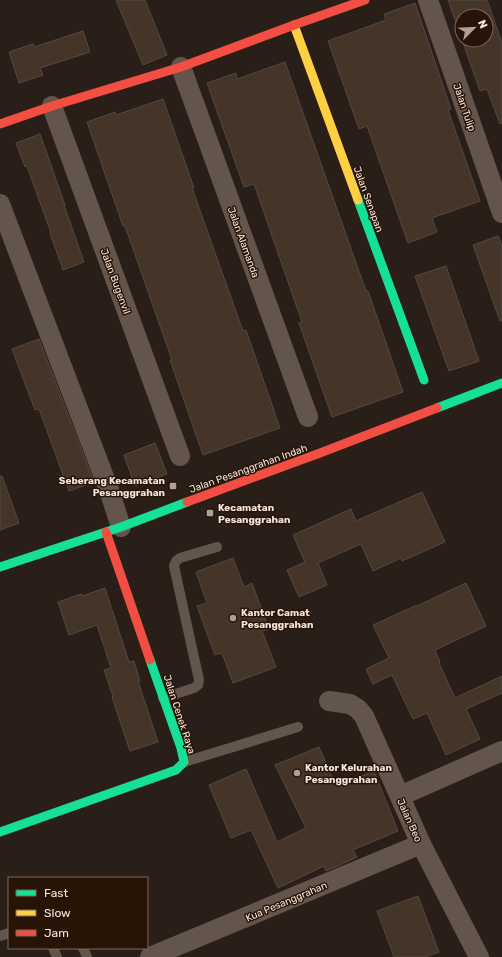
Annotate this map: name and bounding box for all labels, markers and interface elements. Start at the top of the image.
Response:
north arrow [454,8,494,48]
text: N [475,18,490,30]
street label: Jalan Tulip [450,82,478,133]
street label: Jalan Senapan [351,165,386,234]
street label: Jalan Alamanda [225,205,261,279]
street label: Jalan Bugenvil [98,247,132,316]
street label: Jalan Pesanggrahan Indah [188,442,309,496]
place label: Seberang Kecamatan Pesanggrahan [59,475,165,499]
marker: Seberang Kecamatan Pesanggrahan [168,481,178,491]
place label: Kecamatan Pesanggrahan [218,502,290,526]
marker: Kecamatan Pesanggrahan [205,508,215,518]
place label: Kantor Camat Pesanggrahan [241,607,313,631]
marker: Kantor Camat Pesanggrahan [228,613,238,623]
street label: Jalan Cenek Raya [161,673,198,755]
place label: Kantor Kelurahan Pesanggrahan [305,762,392,786]
marker: Kantor Kelurahan Pesanggrahan [292,768,302,778]
street label: Jalan Beo [394,797,424,844]
legend [8,877,148,949]
street label: Kua Pesanggrahan [244,879,329,924]
text: Fast [44,886,68,900]
text: Slow [44,906,71,920]
text: Jam [44,926,69,940]

